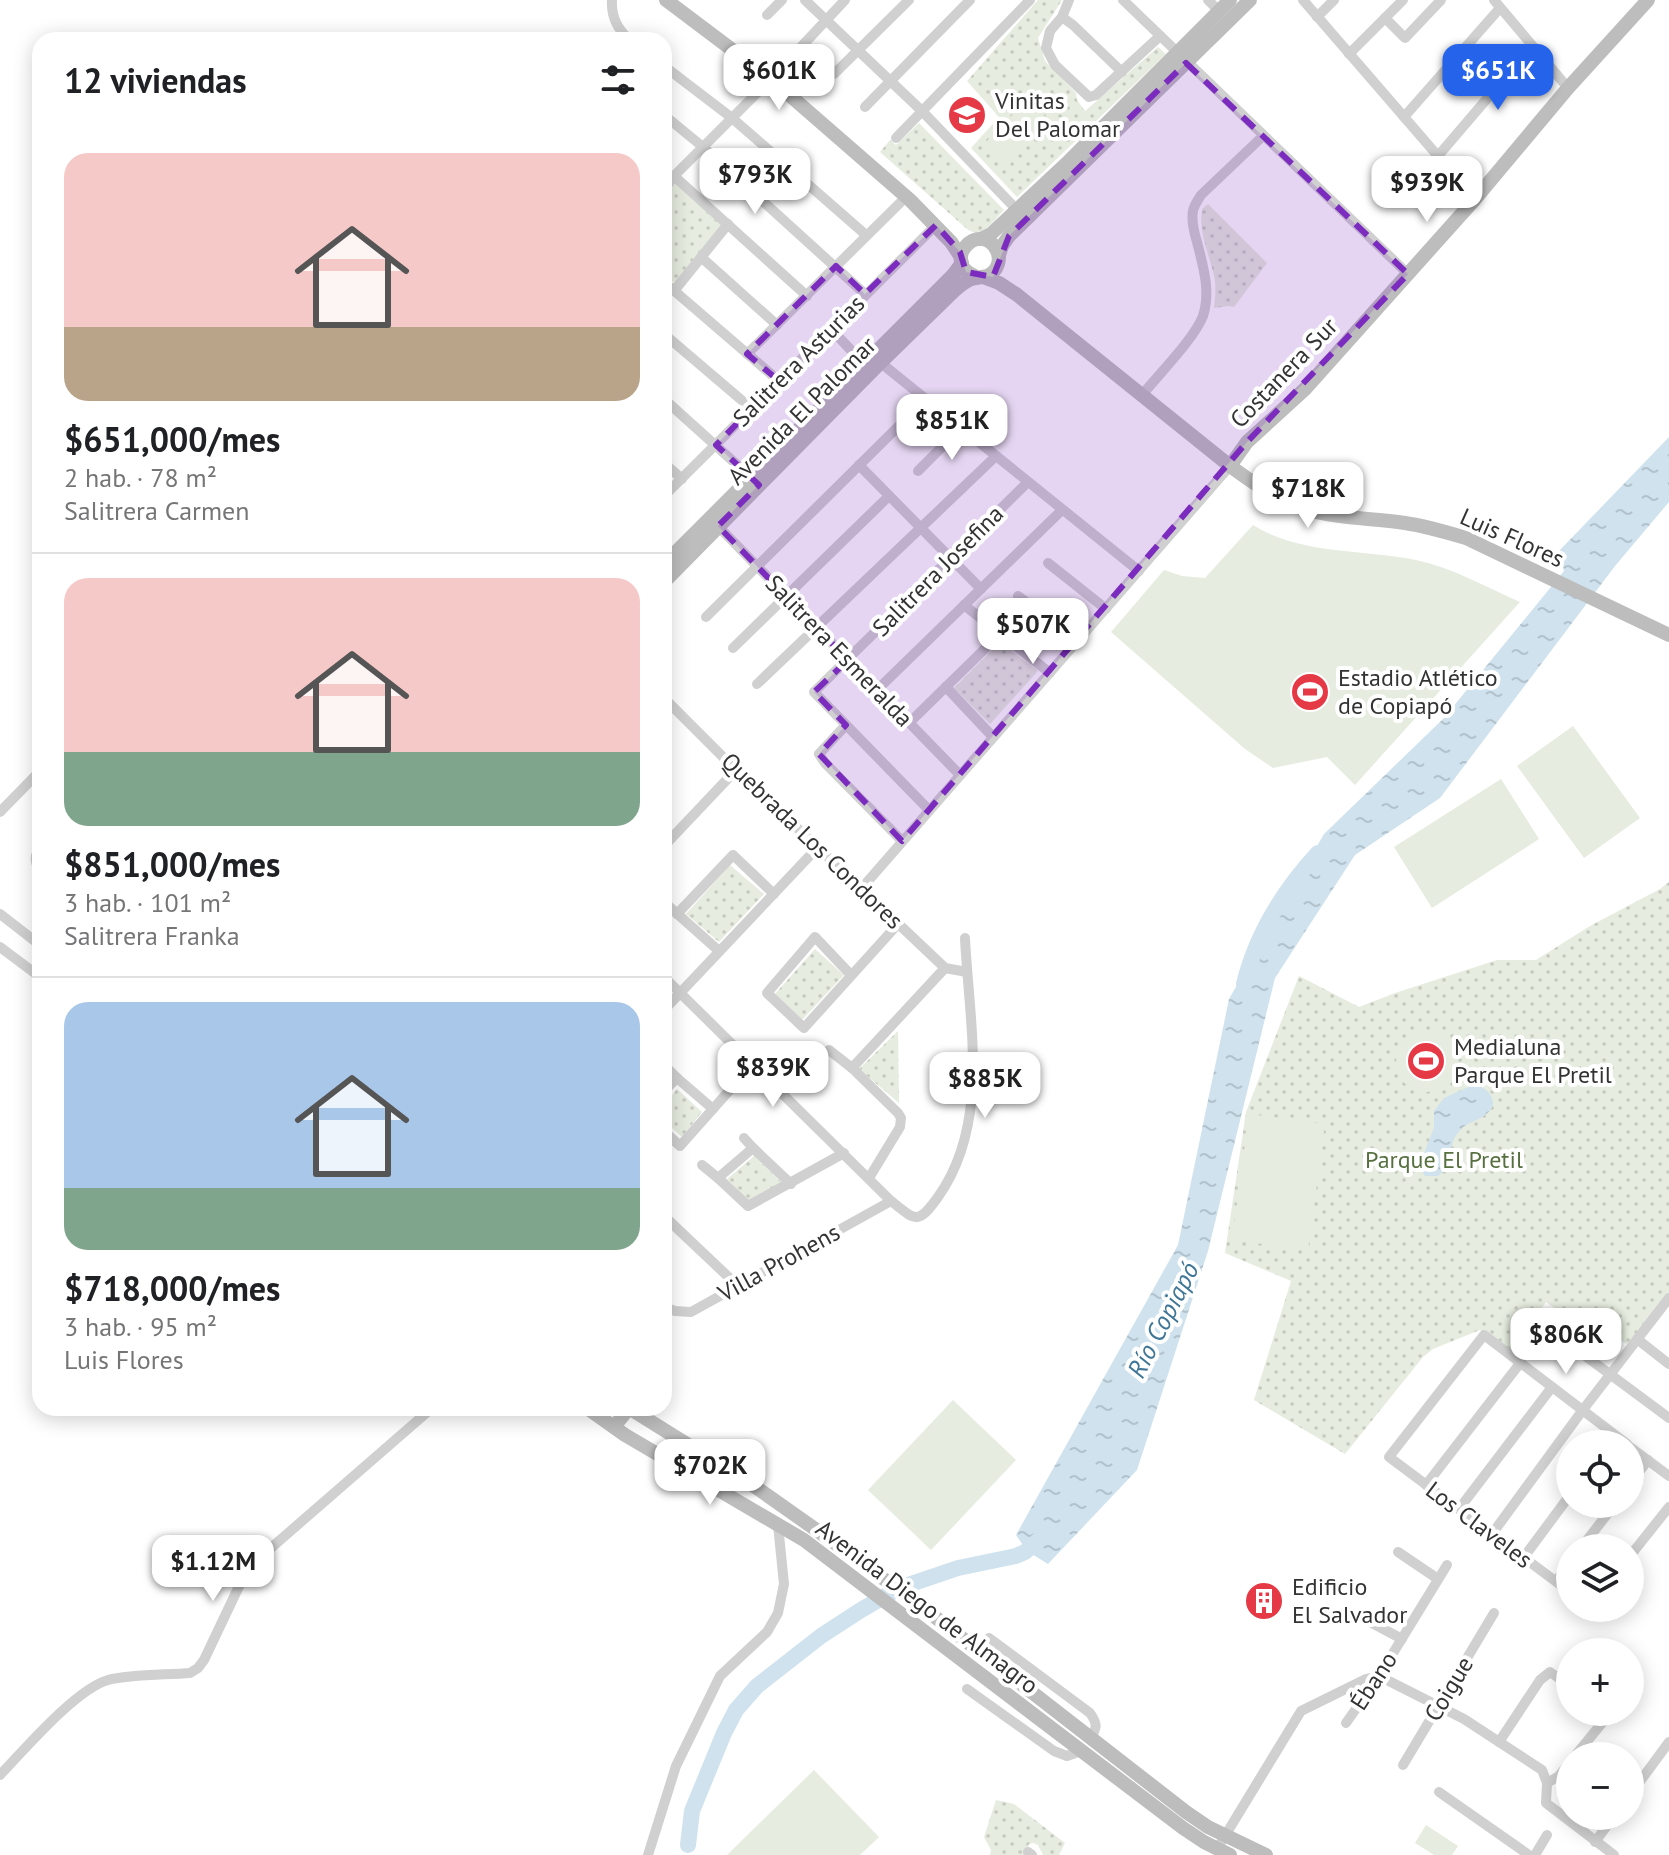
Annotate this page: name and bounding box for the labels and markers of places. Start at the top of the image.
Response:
pin: $601K [723,44,835,112]
pin: $651K [1442,44,1554,112]
place label: Vinitas Del Palomar [994,85,1120,144]
school or university icon: Vinitas Del Palomar [946,94,988,136]
pin: $793K [699,148,811,216]
pin: $939K [1371,156,1483,224]
pin: $851K [896,394,1008,462]
pin: $718K [1252,462,1364,530]
pin: $507K [977,598,1089,666]
place label: Estadio Atlético de Copiapó [1338,662,1498,721]
sports icon: Estadio Atlético de Copiapó [1289,671,1331,713]
place label: Medialuna Parque El Pretil [1454,1031,1612,1090]
sports icon: Medialuna Parque El Pretil [1405,1040,1447,1082]
pin: $839K [717,1041,829,1109]
pin: $885K [929,1052,1041,1120]
pin: $806K [1510,1308,1622,1376]
pin: $702K [654,1439,766,1507]
pin: $1.12M [148,1535,278,1603]
place label: Edificio El Salvador [1292,1571,1407,1630]
building icon: Edificio El Salvador [1243,1580,1285,1622]

